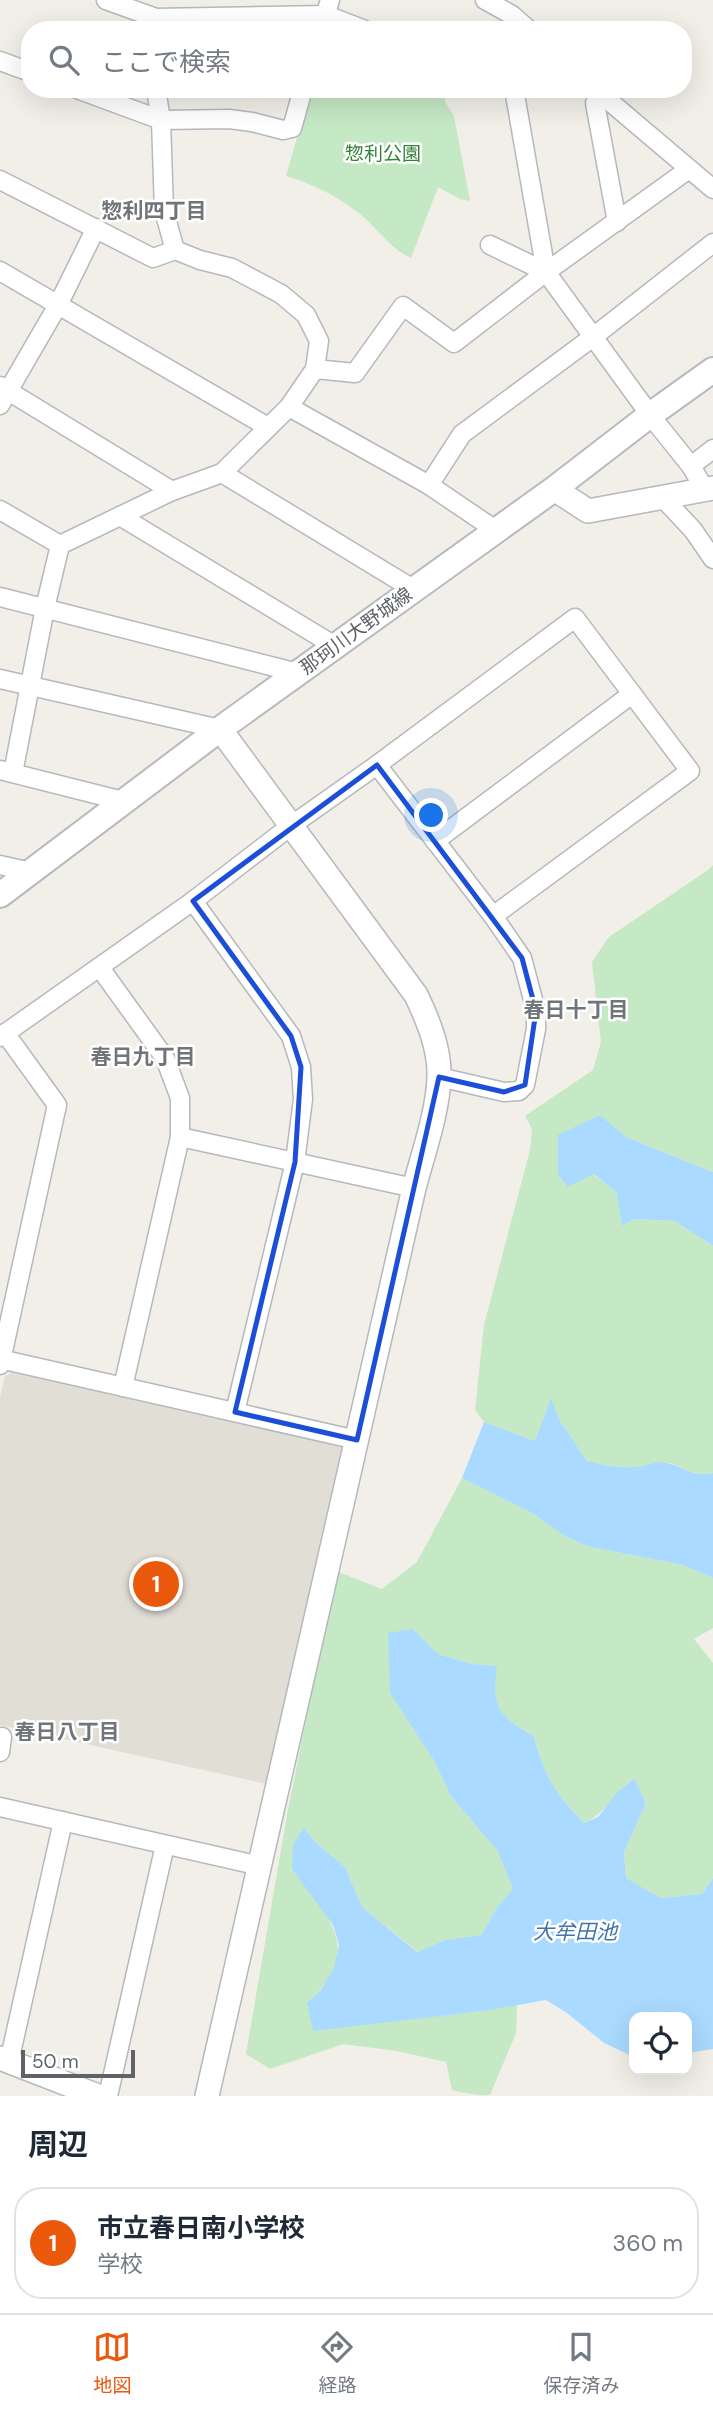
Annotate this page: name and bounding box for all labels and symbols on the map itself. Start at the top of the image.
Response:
park label: 惣利公園 [345,141,421,166]
district label: 惣利四丁目 [102,197,207,225]
street label: 那珂川大野城線 [295,582,417,680]
your location [414,798,448,832]
district label: 春日十丁目 [524,996,629,1024]
district label: 春日九丁目 [91,1043,196,1071]
pin: 1 [133,1558,179,1610]
district label: 春日八丁目 [15,1718,120,1746]
water label: 大牟田池 [533,1918,619,1946]
scale bar [21,2047,135,2079]

